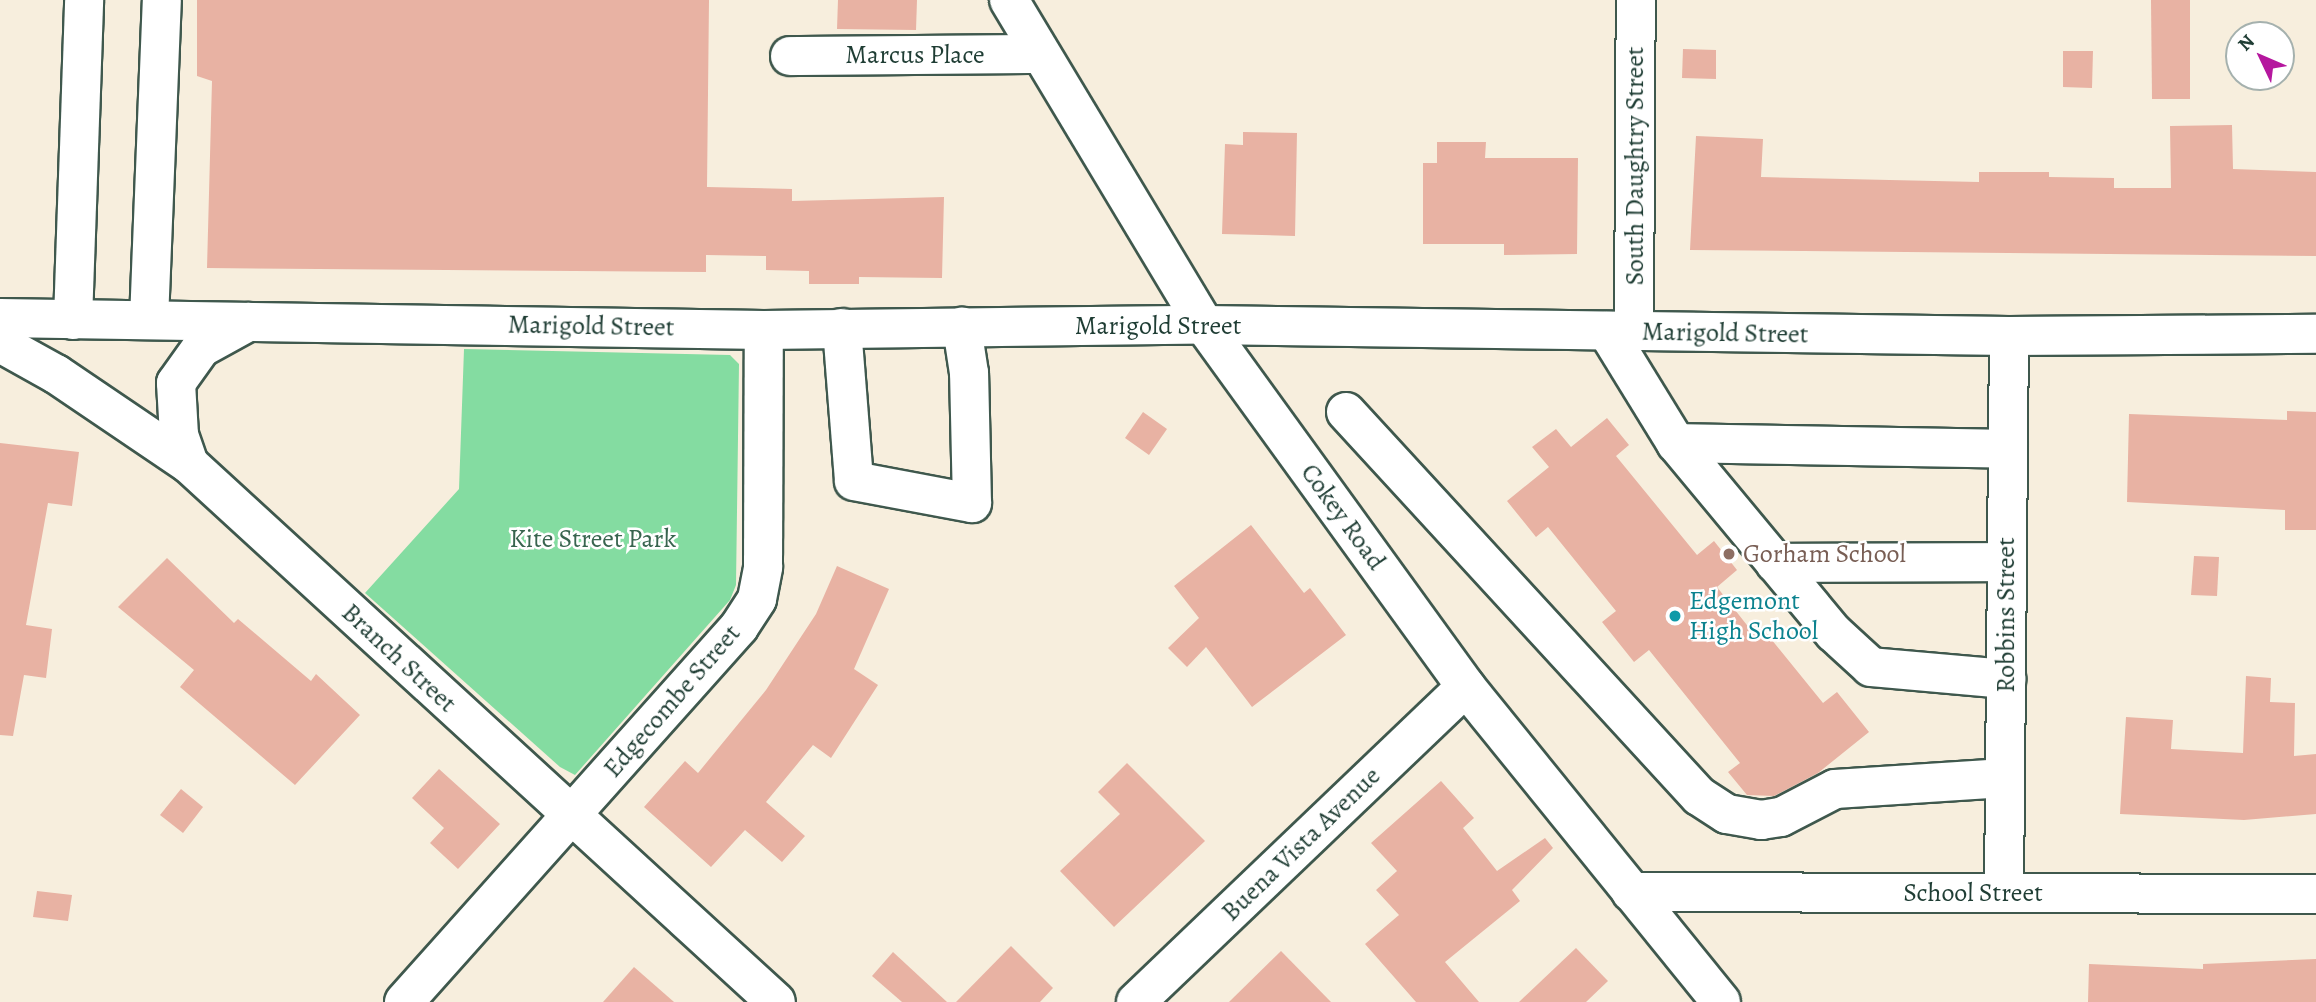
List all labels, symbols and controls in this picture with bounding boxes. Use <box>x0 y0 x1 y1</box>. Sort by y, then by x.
north arrow <box>2225 21 2295 91</box>
text: N <box>2232 29 2260 57</box>
street label: Marcus Place <box>845 39 985 71</box>
street label: South Daughtry Street <box>1619 47 1651 285</box>
street label: Marigold Street <box>507 309 675 343</box>
street label: Marigold Street <box>1075 310 1241 342</box>
street label: Marigold Street <box>1641 316 1809 350</box>
street label: Cokey Road <box>1294 458 1392 576</box>
park label: Kite Street Park <box>510 523 676 555</box>
street label: Robbins Street <box>1990 537 2022 693</box>
place label: Gorham School <box>1743 538 1906 570</box>
marker: Gorham School <box>1721 546 1737 562</box>
place label: Edgemont High School <box>1689 585 1818 646</box>
street label: Branch Street <box>335 597 463 719</box>
marker: Edgemont High School <box>1667 608 1683 624</box>
street label: Edgecombe Street <box>597 618 747 784</box>
street label: Buena Vista Avenue <box>1215 760 1387 928</box>
street label: School Street <box>1903 877 2043 909</box>

